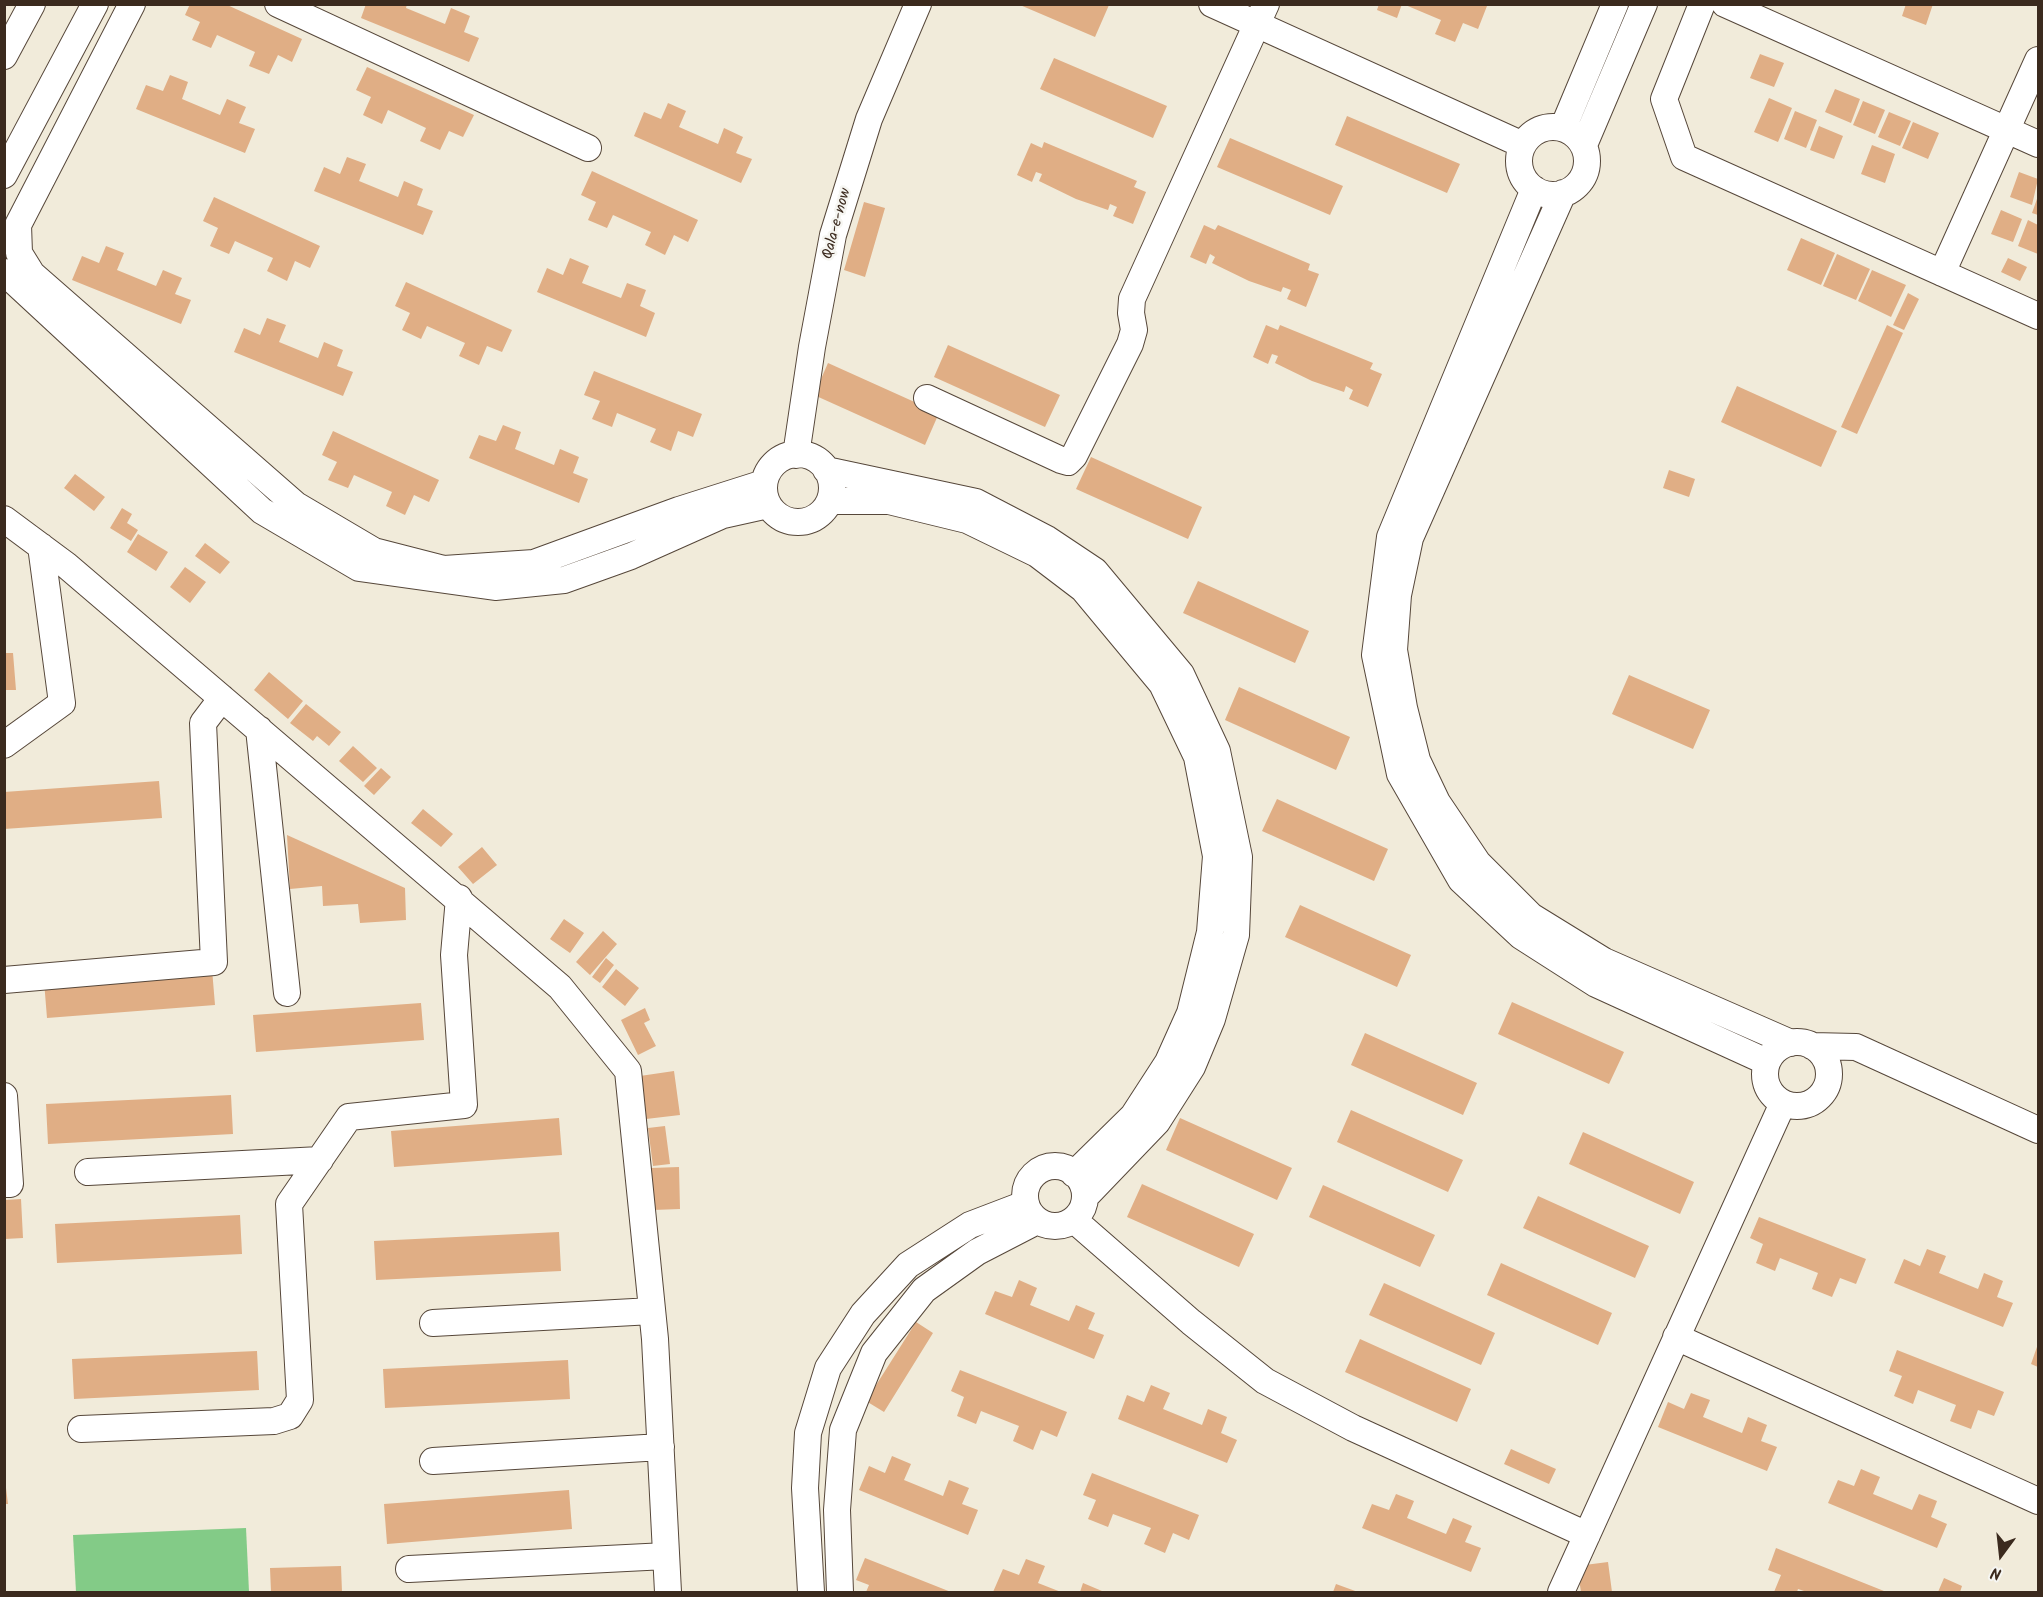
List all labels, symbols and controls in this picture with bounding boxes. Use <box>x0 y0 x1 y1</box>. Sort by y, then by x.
street label: Qala-e-now <box>820 187 856 261</box>
north arrow <box>1971 1525 2031 1585</box>
text: N <box>1988 1559 2004 1586</box>

